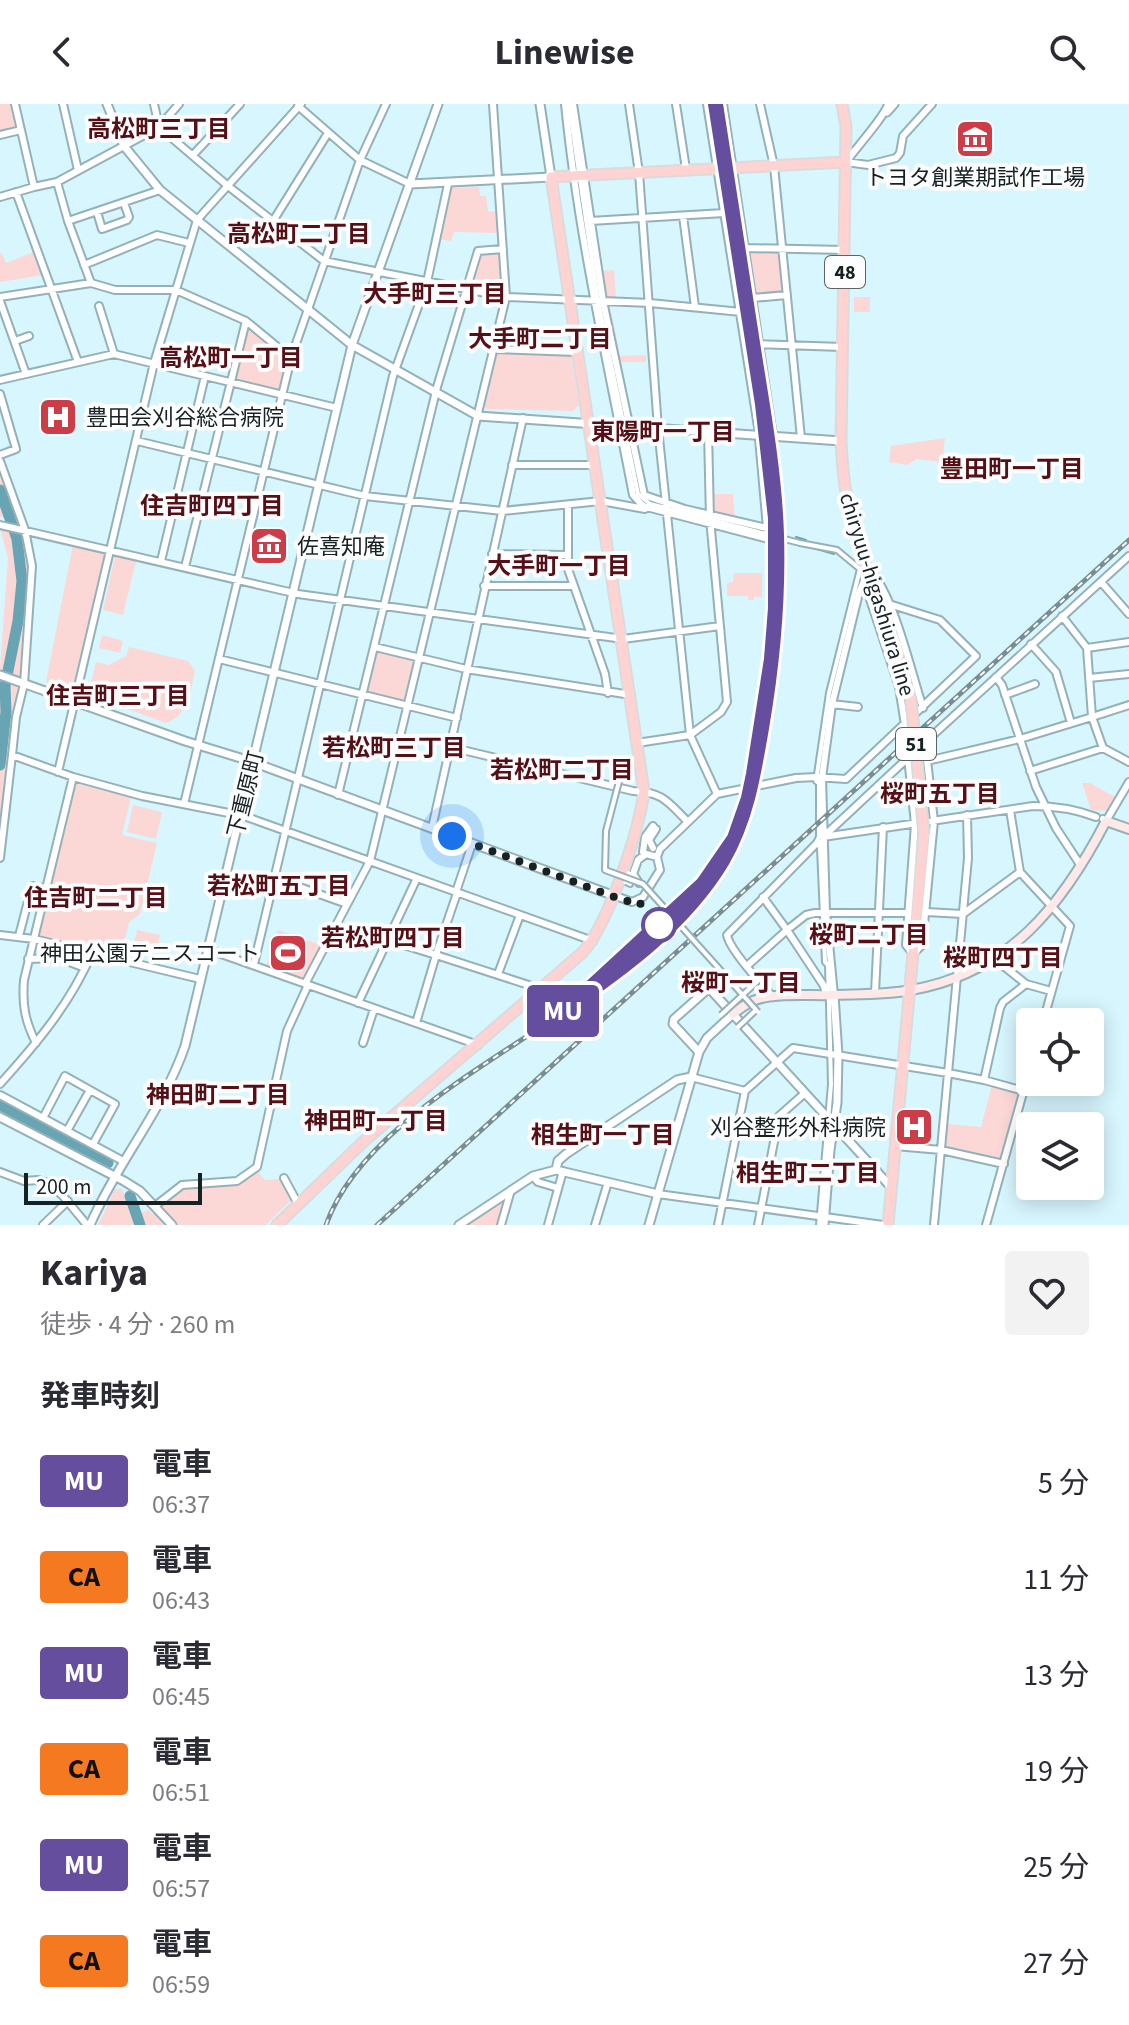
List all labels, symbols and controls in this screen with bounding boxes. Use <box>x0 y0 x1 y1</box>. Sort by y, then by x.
text: Linewise <box>494 27 635 78</box>
icon: back <box>40 30 84 74</box>
icon: search <box>1045 30 1089 74</box>
district label: 高松町三丁目 <box>87 112 231 147</box>
museum icon: トヨタ創業期試作工場 <box>954 118 996 160</box>
place label: トヨタ創業期試作工場 <box>865 162 1085 194</box>
district label: 高松町二丁目 <box>227 217 371 252</box>
road number: 48 <box>825 256 865 288</box>
district label: 大手町三丁目 <box>363 277 507 312</box>
district label: 大手町二丁目 <box>468 322 612 357</box>
district label: 高松町一丁目 <box>159 341 303 376</box>
hospital icon: 豊田会刈谷総合病院 <box>37 396 79 438</box>
place label: 豊田会刈谷総合病院 <box>86 402 284 434</box>
district label: 東陽町一丁目 <box>591 415 735 450</box>
district label: 豊田町一丁目 <box>940 452 1084 487</box>
district label: 住吉町四丁目 <box>140 489 284 524</box>
street label: chiryuu-higashiura line <box>831 489 923 700</box>
museum icon: 佐喜知庵 <box>248 525 290 567</box>
place label: 佐喜知庵 <box>297 531 385 563</box>
district label: 大手町一丁目 <box>487 549 631 584</box>
district label: 住吉町三丁目 <box>46 679 190 714</box>
road number: 51 <box>896 728 936 760</box>
district label: 若松町三丁目 <box>322 731 466 766</box>
street label: 下重原町 <box>220 748 272 841</box>
district label: 若松町二丁目 <box>490 753 634 788</box>
district label: 桜町五丁目 <box>880 777 1000 812</box>
your location <box>432 816 472 856</box>
district label: 若松町五丁目 <box>207 869 351 904</box>
district label: 住吉町二丁目 <box>24 881 168 916</box>
unlabelled marker <box>642 908 676 942</box>
district label: 桜町二丁目 <box>809 918 929 953</box>
district label: 若松町四丁目 <box>321 921 465 956</box>
sports icon: 神田公園テニスコート <box>267 932 309 974</box>
place label: 神田公園テニスコート <box>40 938 260 970</box>
district label: 桜町四丁目 <box>943 941 1063 976</box>
district label: 桜町一丁目 <box>681 966 801 1001</box>
line badge: MU <box>527 985 599 1037</box>
text: MU <box>543 991 583 1031</box>
map controls <box>1016 1008 1104 1200</box>
button: locate <box>1016 1008 1104 1096</box>
district label: 神田町二丁目 <box>146 1078 290 1113</box>
district label: 神田町一丁目 <box>304 1104 448 1139</box>
hospital icon: 刈谷整形外科病院 <box>893 1106 935 1148</box>
place label: 刈谷整形外科病院 <box>710 1112 886 1144</box>
button: layers <box>1016 1112 1104 1200</box>
district label: 相生町一丁目 <box>531 1118 675 1153</box>
district label: 相生町二丁目 <box>736 1156 880 1191</box>
scale bar <box>24 1169 202 1205</box>
text: 200 m <box>36 1171 91 1203</box>
text: Kariya <box>40 1246 148 1300</box>
button: heart <box>1005 1251 1089 1335</box>
text: 徒歩 · 4 分 · 260 m <box>40 1306 235 1343</box>
text: 発車時刻 <box>40 1375 160 1418</box>
text: 電車 <box>152 1443 212 1486</box>
text: MU <box>64 1461 104 1501</box>
text: 5 分 <box>1038 1462 1089 1505</box>
text: 06:37 <box>152 1486 210 1523</box>
text: 電車 <box>152 1539 212 1582</box>
text: CA <box>68 1557 100 1597</box>
text: 11 分 <box>1023 1558 1089 1601</box>
text: 06:43 <box>152 1582 210 1619</box>
text: 電車 <box>152 1635 212 1678</box>
text: MU <box>64 1653 104 1693</box>
text: 13 分 <box>1023 1654 1089 1697</box>
text: 06:45 <box>152 1678 210 1715</box>
text: 電車 <box>152 1731 212 1774</box>
text: CA <box>68 1749 100 1789</box>
text: 19 分 <box>1023 1750 1089 1793</box>
text: 06:51 <box>152 1774 210 1811</box>
text: 電車 <box>152 1827 212 1870</box>
text: MU <box>64 1845 104 1885</box>
text: 25 分 <box>1023 1846 1089 1889</box>
text: 06:57 <box>152 1870 210 1907</box>
text: 電車 <box>152 1923 212 1966</box>
text: CA <box>68 1941 100 1981</box>
text: 27 分 <box>1023 1942 1089 1985</box>
text: 06:59 <box>152 1966 210 2003</box>

